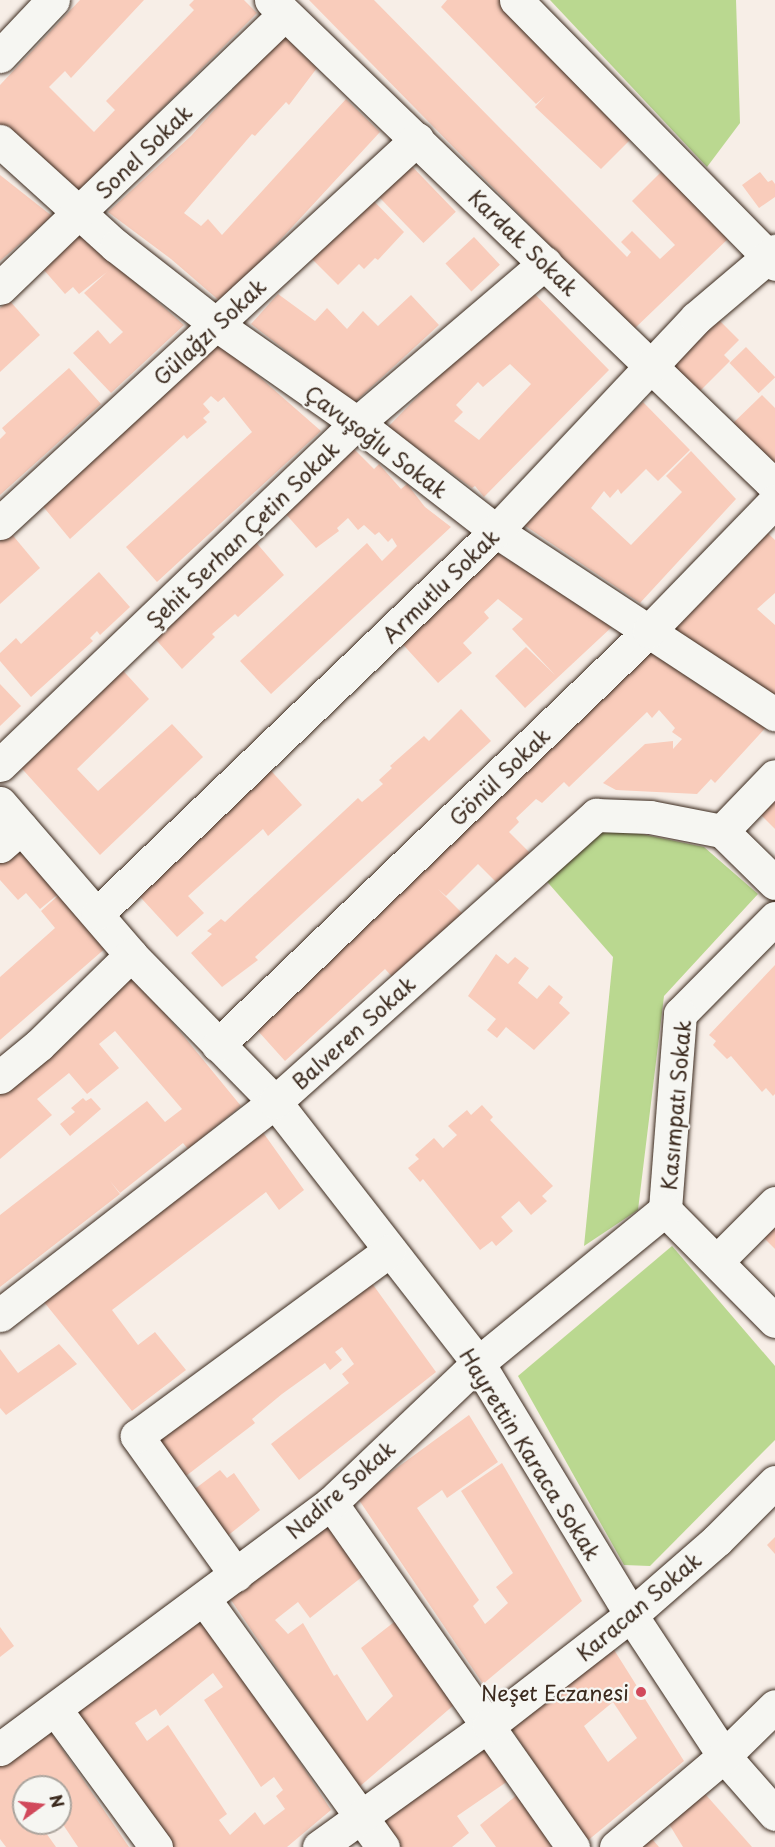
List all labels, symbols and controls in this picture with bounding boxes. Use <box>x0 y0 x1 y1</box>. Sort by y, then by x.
street label: Sonel Sokak <box>89 98 197 204</box>
street label: Kardak Sokak <box>464 183 584 301</box>
street label: Gülağzı Sokak <box>147 272 271 390</box>
street label: Çavuşoğlu Sokak <box>301 379 453 503</box>
street label: Şehit Serhan Çetin Sokak <box>140 435 344 633</box>
street label: Armutlu Sokak <box>376 523 504 647</box>
street label: Gönül Sokak <box>444 722 554 830</box>
street label: Balveren Sokak <box>286 970 420 1094</box>
street label: Kasımpatı Sokak <box>655 1018 695 1192</box>
street label: Hayrettin Karaca Sokak <box>455 1343 607 1565</box>
street label: Nadire Sokak <box>280 1435 400 1543</box>
street label: Karacan Sokak <box>571 1547 705 1665</box>
place label: Neşet Eczanesi <box>480 1679 629 1705</box>
marker: Neşet Eczanesi <box>634 1685 648 1699</box>
north arrow <box>12 1775 72 1835</box>
text: N <box>44 1792 71 1810</box>

